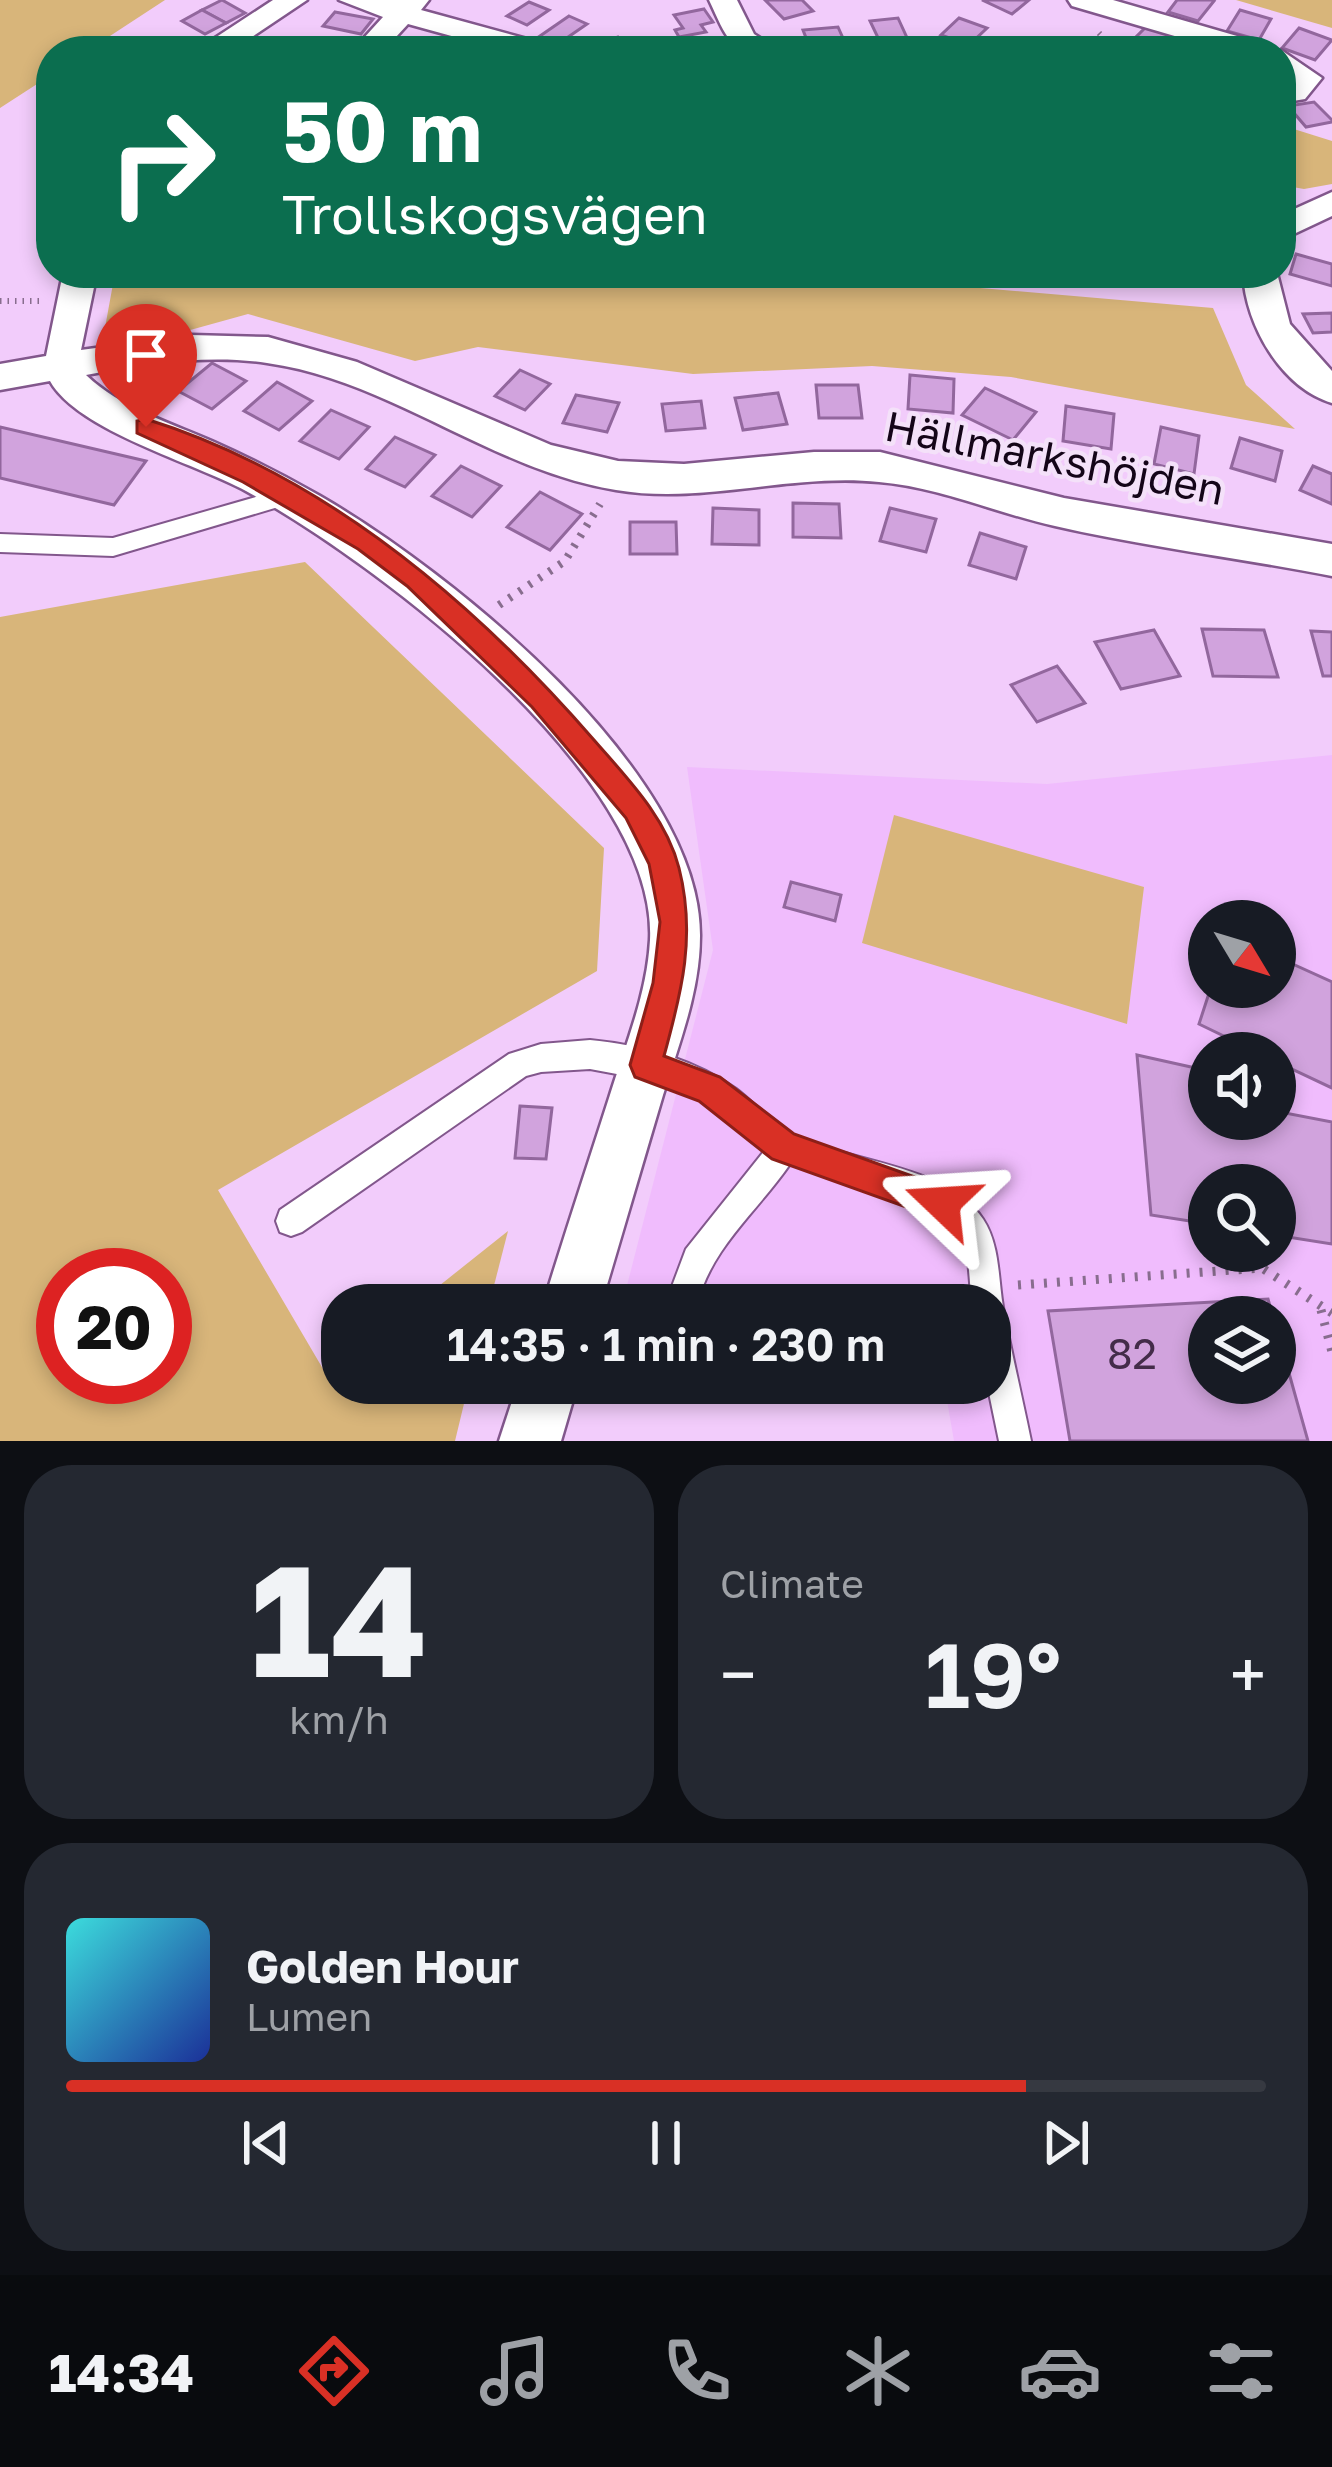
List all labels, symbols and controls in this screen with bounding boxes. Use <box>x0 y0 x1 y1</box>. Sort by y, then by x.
text: 50 m <box>282 80 482 180</box>
icon: right <box>84 84 240 240</box>
text: Trollskogsvägen <box>282 181 708 246</box>
pin <box>95 304 197 427</box>
icon: arrive <box>113 322 179 388</box>
street label: Hällmarkshöjden <box>881 400 1229 514</box>
north arrow <box>1188 900 1296 1008</box>
map controls <box>1188 900 1296 1404</box>
button: sound <box>1188 1032 1296 1140</box>
position arrow <box>879 1140 1005 1266</box>
button: search <box>1188 1164 1296 1272</box>
speed limit sign: 20 <box>36 1248 192 1404</box>
button: layers <box>1188 1296 1296 1404</box>
text: 14:35 · 1 min · 230 m <box>447 1317 885 1371</box>
house number: 82 <box>1107 1328 1157 1378</box>
text: 14 <box>250 1524 428 1711</box>
text: Climate <box>720 1560 864 1607</box>
text: 19° <box>925 1620 1061 1728</box>
text: − <box>720 1634 756 1714</box>
text: + <box>1230 1634 1266 1714</box>
text: km/h <box>289 1696 389 1743</box>
text: Golden Hour <box>246 1939 519 1993</box>
text: Lumen <box>246 1993 372 2040</box>
icon: previous <box>233 2110 299 2176</box>
icon: pause <box>633 2110 699 2176</box>
icon: next <box>1033 2110 1099 2176</box>
icon: directions <box>292 2329 376 2413</box>
icon: music <box>473 2329 557 2413</box>
icon: phone <box>655 2329 739 2413</box>
icon: climate <box>836 2329 920 2413</box>
icon: car <box>1018 2329 1102 2413</box>
icon: filters <box>1199 2329 1283 2413</box>
text: 14:34 <box>49 2339 194 2404</box>

